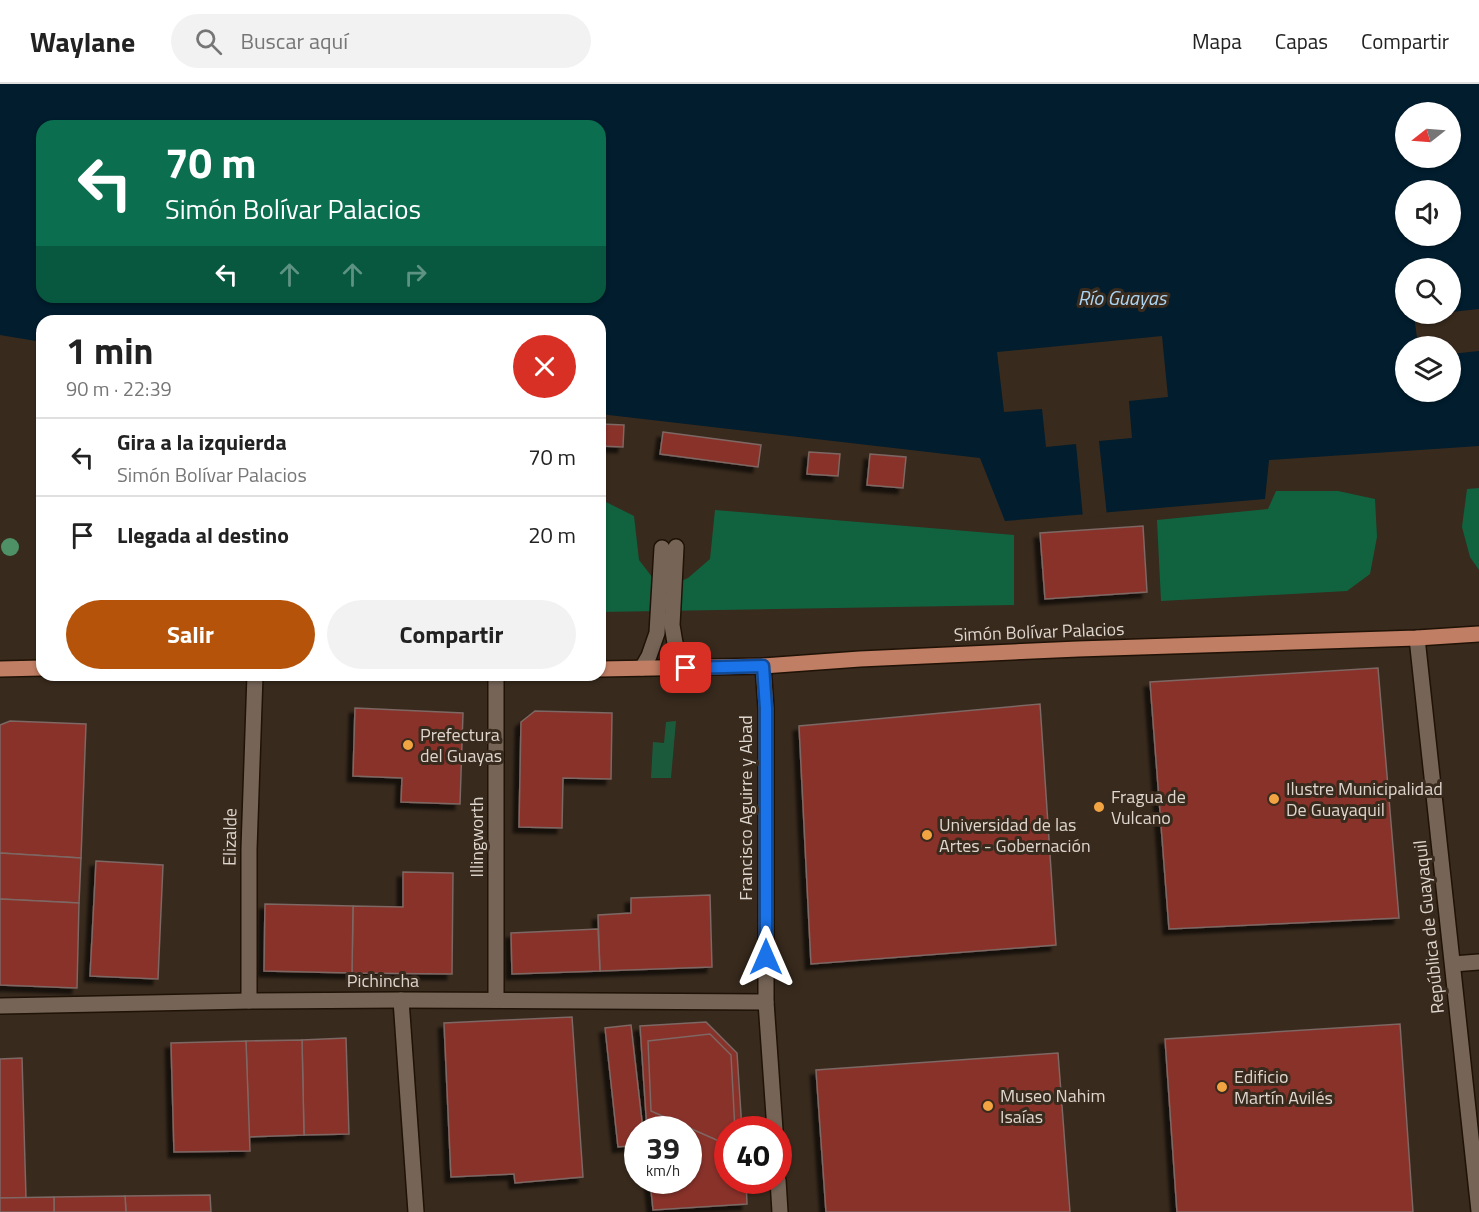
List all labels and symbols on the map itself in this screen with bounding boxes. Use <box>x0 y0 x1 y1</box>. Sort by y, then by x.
north arrow <box>1395 102 1461 168</box>
water label: Río Guayas <box>1078 282 1168 313</box>
street label: Simón Bolívar Palacios <box>953 615 1125 648</box>
pin <box>660 642 711 693</box>
street label: Francisco Aguirre y Abad <box>732 715 759 901</box>
place label: Prefectura del Guayas <box>420 721 502 769</box>
marker: Prefectura del Guayas <box>401 738 415 752</box>
place label: Ilustre Municipalidad De Guayaquil <box>1286 775 1443 823</box>
place label: Fragua de Vulcano <box>1111 783 1186 831</box>
marker: Ilustre Municipalidad De Guayaquil <box>1267 792 1281 806</box>
street label: Illingworth <box>463 797 490 877</box>
marker: Fragua de Vulcano <box>1092 800 1106 814</box>
street label: Elizalde <box>215 808 244 866</box>
place label: Universidad de las Artes - Gobernación <box>939 811 1091 859</box>
marker: Universidad de las Artes - Gobernación <box>920 828 934 842</box>
street label: República de Guayaquil <box>1406 839 1451 1015</box>
position arrow <box>734 925 798 989</box>
street label: Pichincha <box>347 967 419 994</box>
place label: Edificio Martín Avilés <box>1234 1063 1333 1111</box>
marker: Edificio Martín Avilés <box>1215 1080 1229 1094</box>
place label: Museo Nahim Isaías <box>1000 1082 1105 1130</box>
marker: Museo Nahim Isaías <box>981 1099 995 1113</box>
speed limit sign: 40 <box>714 1116 792 1194</box>

